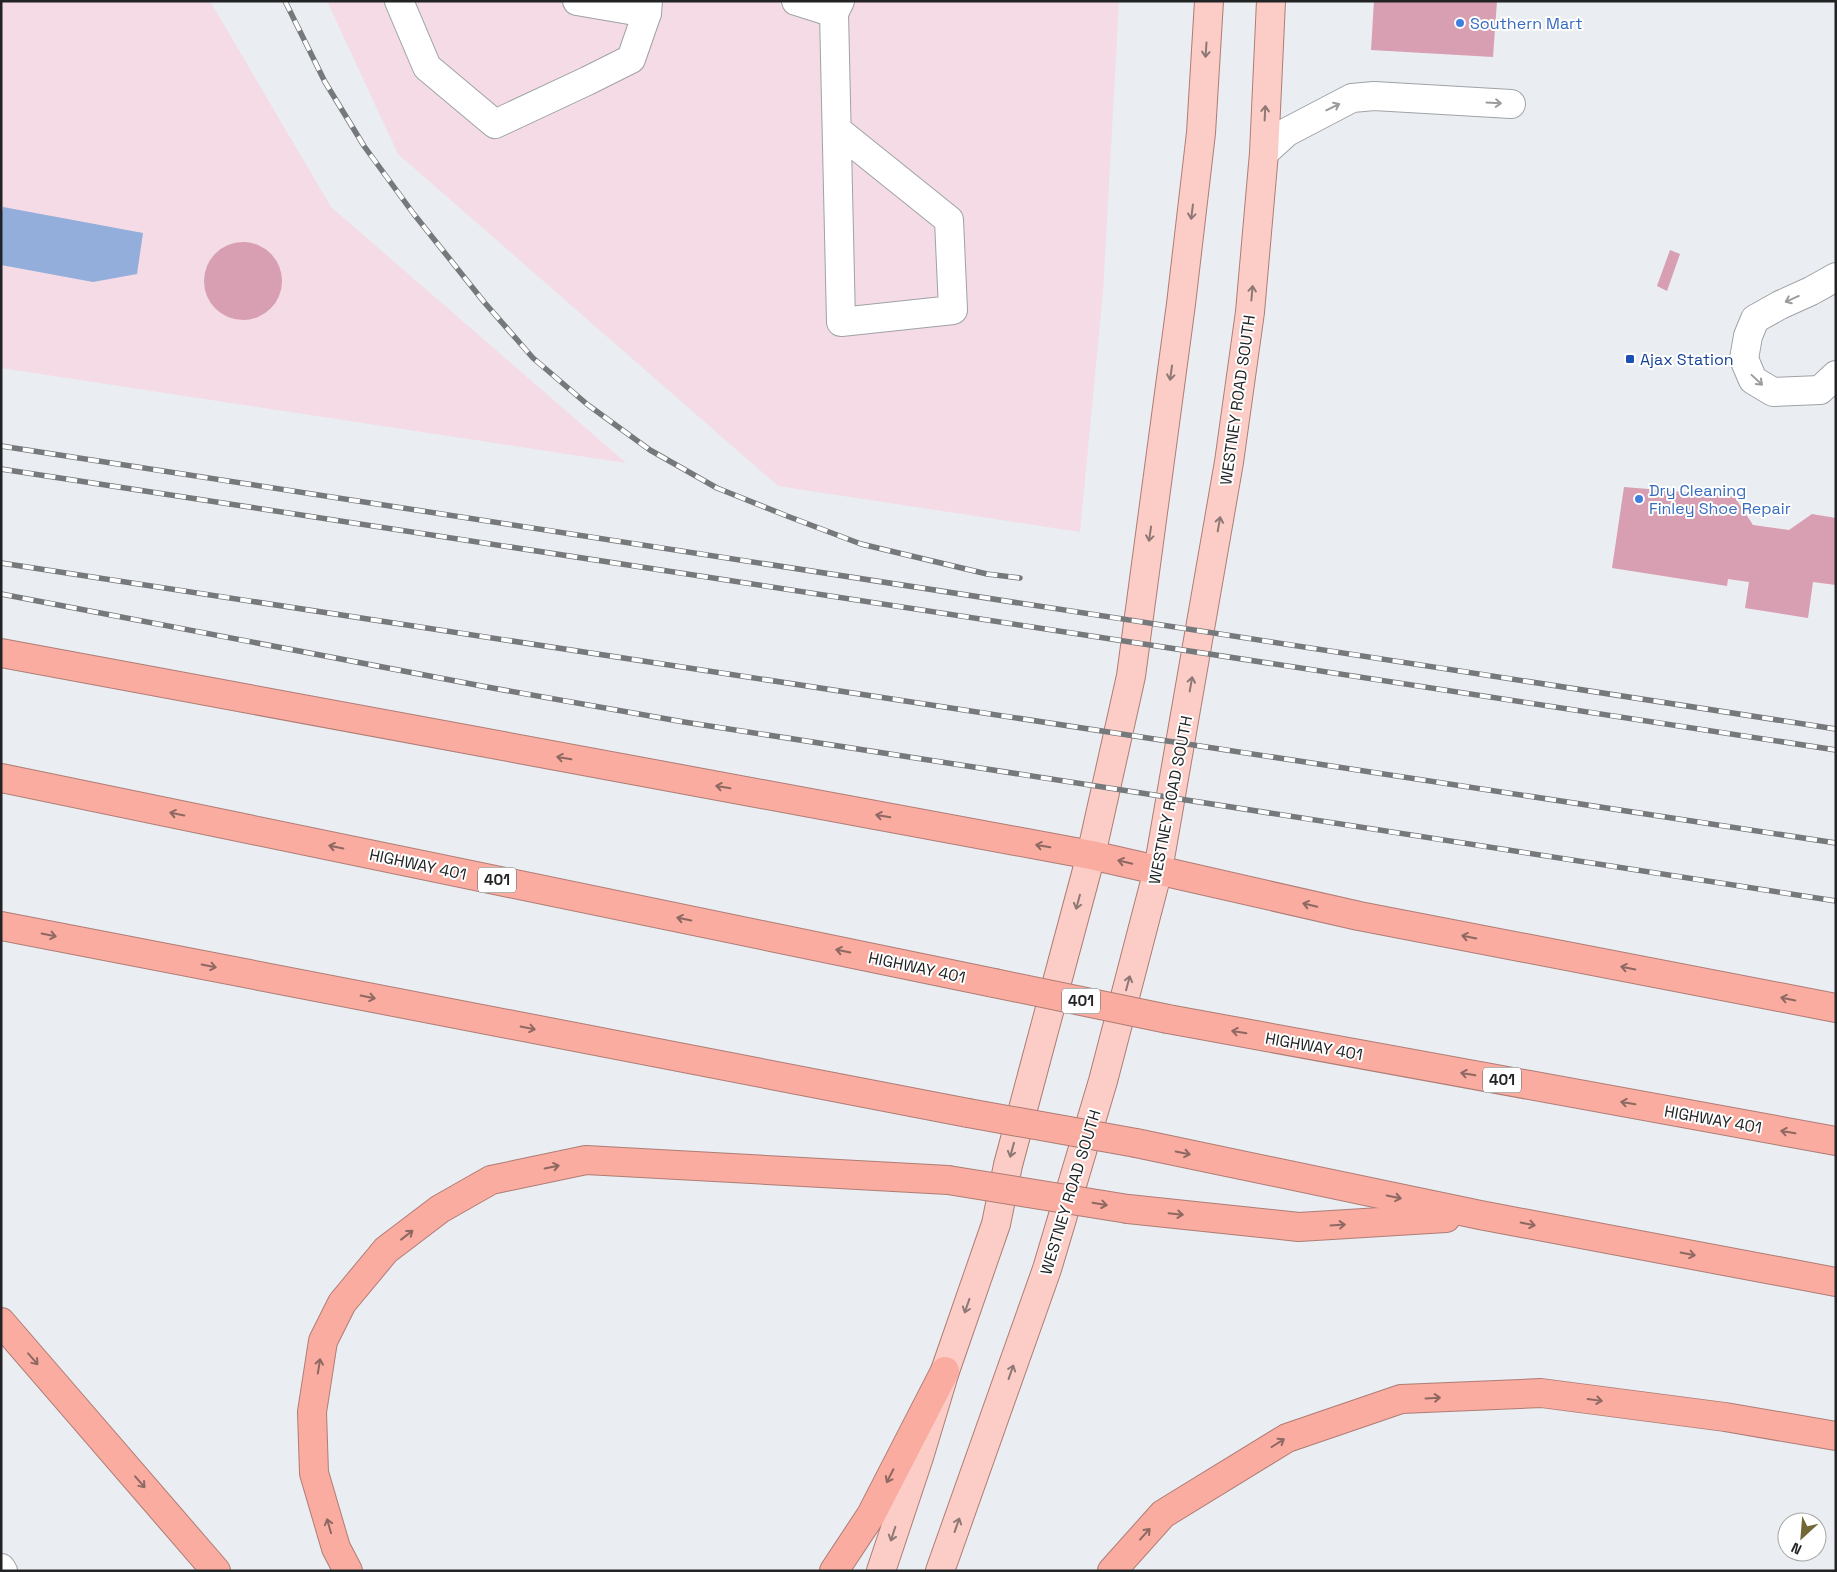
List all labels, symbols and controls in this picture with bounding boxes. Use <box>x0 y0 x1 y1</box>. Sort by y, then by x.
place label: Southern Mart <box>1470 13 1583 34</box>
marker: Southern Mart <box>1454 17 1466 29</box>
one-way arrow <box>1202 42 1211 58</box>
one-way arrow <box>1485 98 1501 107</box>
one-way arrow <box>1326 102 1341 112</box>
one-way arrow <box>1261 105 1270 121</box>
one-way arrow <box>1187 203 1197 219</box>
one-way arrow <box>1247 285 1256 301</box>
one-way arrow <box>1785 294 1800 304</box>
street label: WESTNEY ROAD SOUTH <box>1215 314 1260 486</box>
place label: Ajax Station <box>1640 349 1734 370</box>
marker: Ajax Station <box>1624 353 1636 365</box>
one-way arrow <box>1166 365 1176 381</box>
one-way arrow <box>1751 374 1763 386</box>
place label: Dry Cleaning Finley Shoe Repair <box>1649 480 1791 519</box>
marker: Dry Cleaning Finley Shoe Repair <box>1633 493 1645 505</box>
one-way arrow <box>1214 516 1224 532</box>
one-way arrow <box>1145 526 1155 542</box>
one-way arrow <box>1187 676 1197 692</box>
street label: WESTNEY ROAD SOUTH <box>1144 714 1197 886</box>
one-way arrow <box>556 752 572 762</box>
one-way arrow <box>716 782 732 792</box>
one-way arrow <box>170 809 186 818</box>
one-way arrow <box>876 811 892 821</box>
one-way arrow <box>1035 840 1051 850</box>
one-way arrow <box>329 842 345 851</box>
street label: HIGHWAY 401 <box>368 844 468 885</box>
one-way arrow <box>1117 857 1133 866</box>
road number: 401 <box>478 868 516 892</box>
one-way arrow <box>1073 893 1083 909</box>
one-way arrow <box>1302 900 1318 909</box>
one-way arrow <box>676 913 692 923</box>
one-way arrow <box>41 931 57 940</box>
one-way arrow <box>1461 932 1477 942</box>
one-way arrow <box>836 946 852 956</box>
street label: HIGHWAY 401 <box>867 947 967 988</box>
one-way arrow <box>200 962 216 971</box>
one-way arrow <box>1621 963 1637 973</box>
one-way arrow <box>1124 976 1134 992</box>
road number: 401 <box>1062 988 1100 1014</box>
one-way arrow <box>360 993 376 1002</box>
one-way arrow <box>1780 994 1796 1003</box>
one-way arrow <box>519 1023 535 1033</box>
one-way arrow <box>1232 1027 1248 1037</box>
street label: HIGHWAY 401 <box>1264 1028 1364 1065</box>
road number: 401 <box>1483 1068 1521 1092</box>
one-way arrow <box>1460 1069 1476 1079</box>
one-way arrow <box>1620 1098 1636 1108</box>
street label: HIGHWAY 401 <box>1663 1101 1763 1138</box>
street label: WESTNEY ROAD SOUTH <box>1035 1107 1106 1277</box>
one-way arrow <box>1780 1127 1796 1137</box>
one-way arrow <box>1007 1142 1017 1158</box>
one-way arrow <box>1175 1149 1191 1158</box>
one-way arrow <box>543 1162 559 1172</box>
one-way arrow <box>1385 1193 1401 1202</box>
one-way arrow <box>1091 1200 1107 1210</box>
one-way arrow <box>1168 1209 1184 1219</box>
one-way arrow <box>1330 1220 1346 1229</box>
one-way arrow <box>1520 1220 1536 1230</box>
one-way arrow <box>400 1229 413 1240</box>
one-way arrow <box>1679 1250 1695 1260</box>
one-way arrow <box>962 1298 971 1313</box>
one-way arrow <box>27 1353 39 1366</box>
one-way arrow <box>315 1358 325 1374</box>
one-way arrow <box>1007 1364 1016 1380</box>
one-way arrow <box>1425 1393 1441 1402</box>
one-way arrow <box>1586 1395 1602 1405</box>
one-way arrow <box>1271 1438 1285 1448</box>
one-way arrow <box>885 1469 895 1484</box>
one-way arrow <box>134 1475 145 1488</box>
north arrow <box>1777 1512 1827 1562</box>
one-way arrow <box>324 1518 334 1534</box>
one-way arrow <box>953 1518 962 1533</box>
one-way arrow <box>888 1526 898 1542</box>
one-way arrow <box>1139 1528 1151 1541</box>
text: N <box>1788 1539 1804 1559</box>

